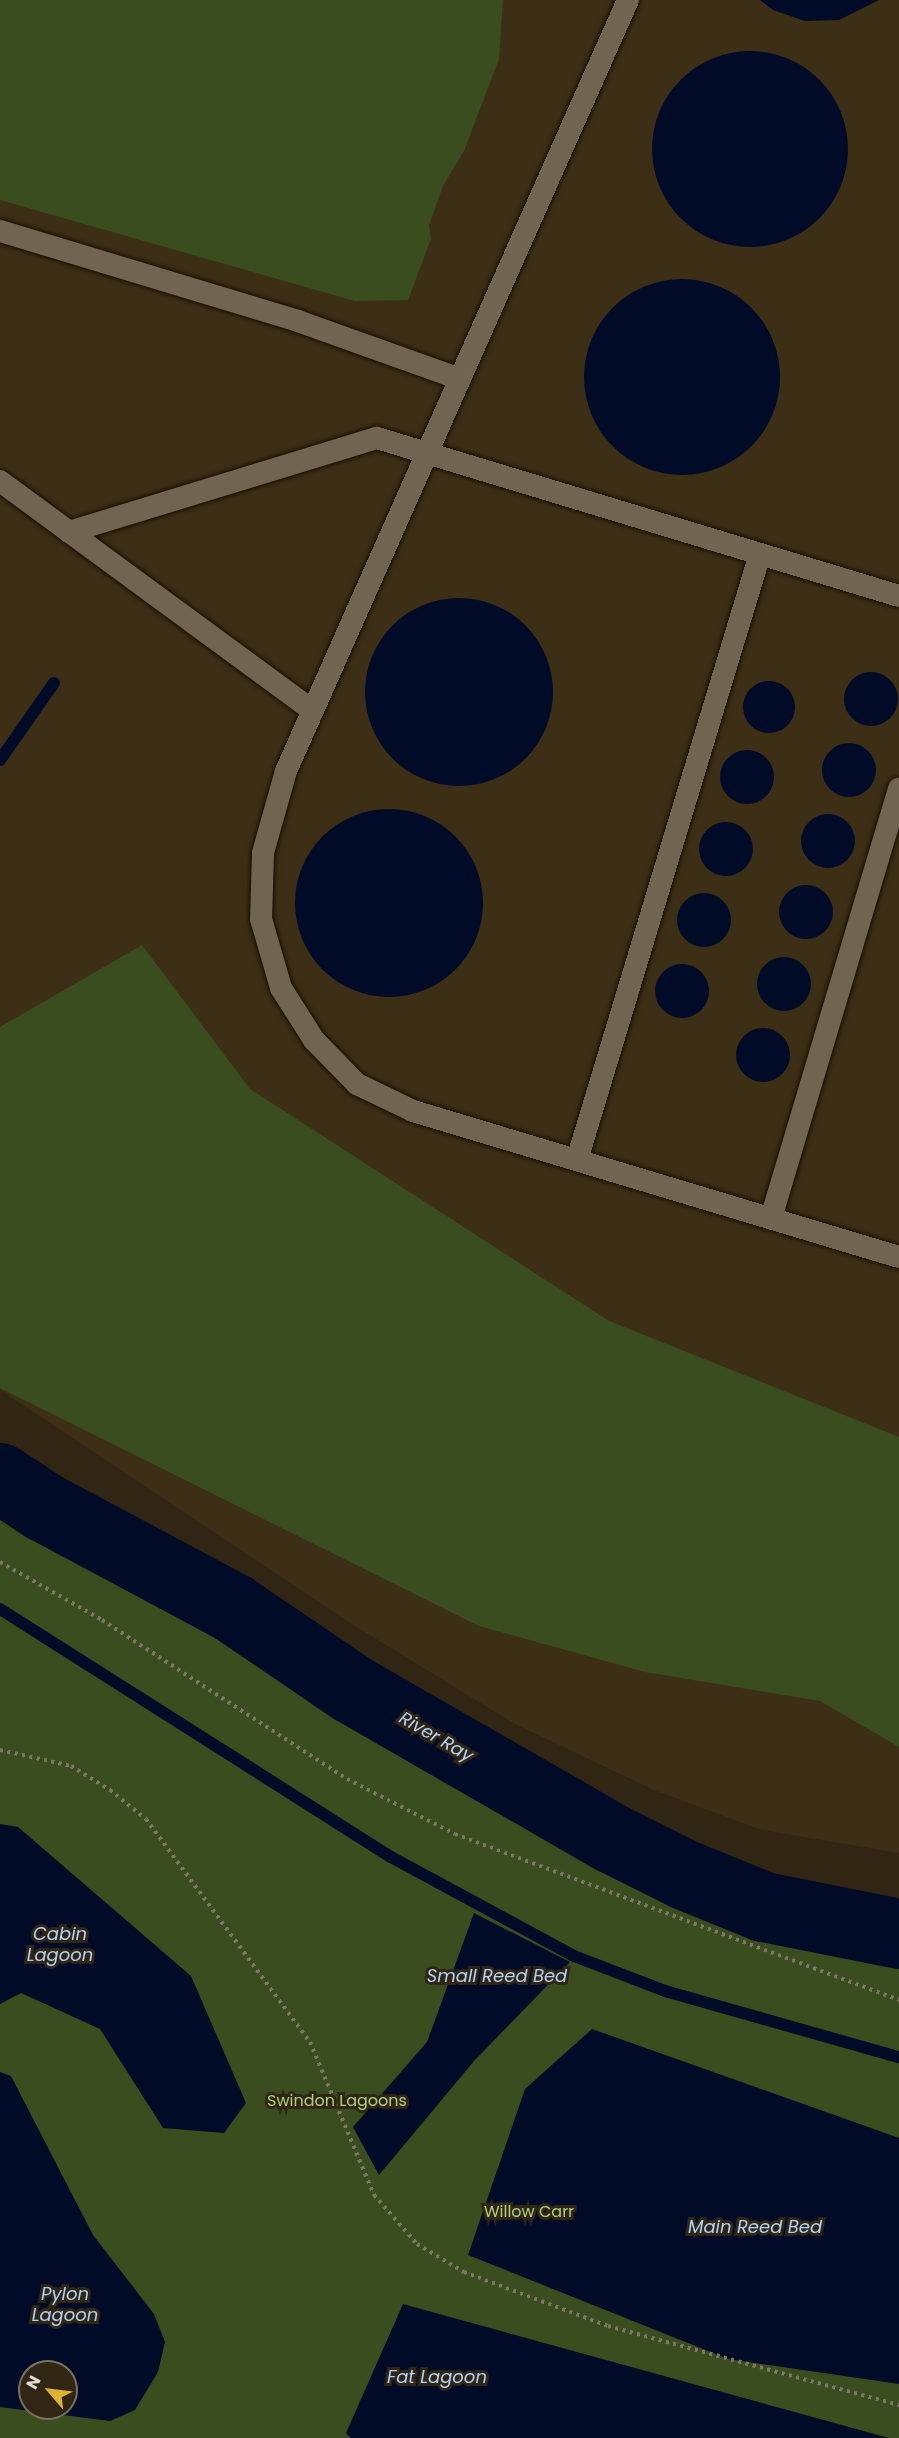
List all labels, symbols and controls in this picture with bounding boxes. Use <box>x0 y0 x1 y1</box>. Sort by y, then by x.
water label: River Ray <box>395 1707 477 1767</box>
water label: Cabin Lagoon <box>27 1924 93 1966</box>
water label: Small Reed Bed <box>427 1965 567 1987</box>
park label: Swindon Lagoons <box>267 2091 407 2111</box>
park label: Willow Carr <box>484 2202 574 2222</box>
water label: Main Reed Bed <box>688 2216 822 2238</box>
water label: Pylon Lagoon <box>32 2284 98 2326</box>
north arrow <box>18 2360 78 2420</box>
water label: Fat Lagoon <box>387 2366 487 2388</box>
text: N <box>20 2372 46 2393</box>

